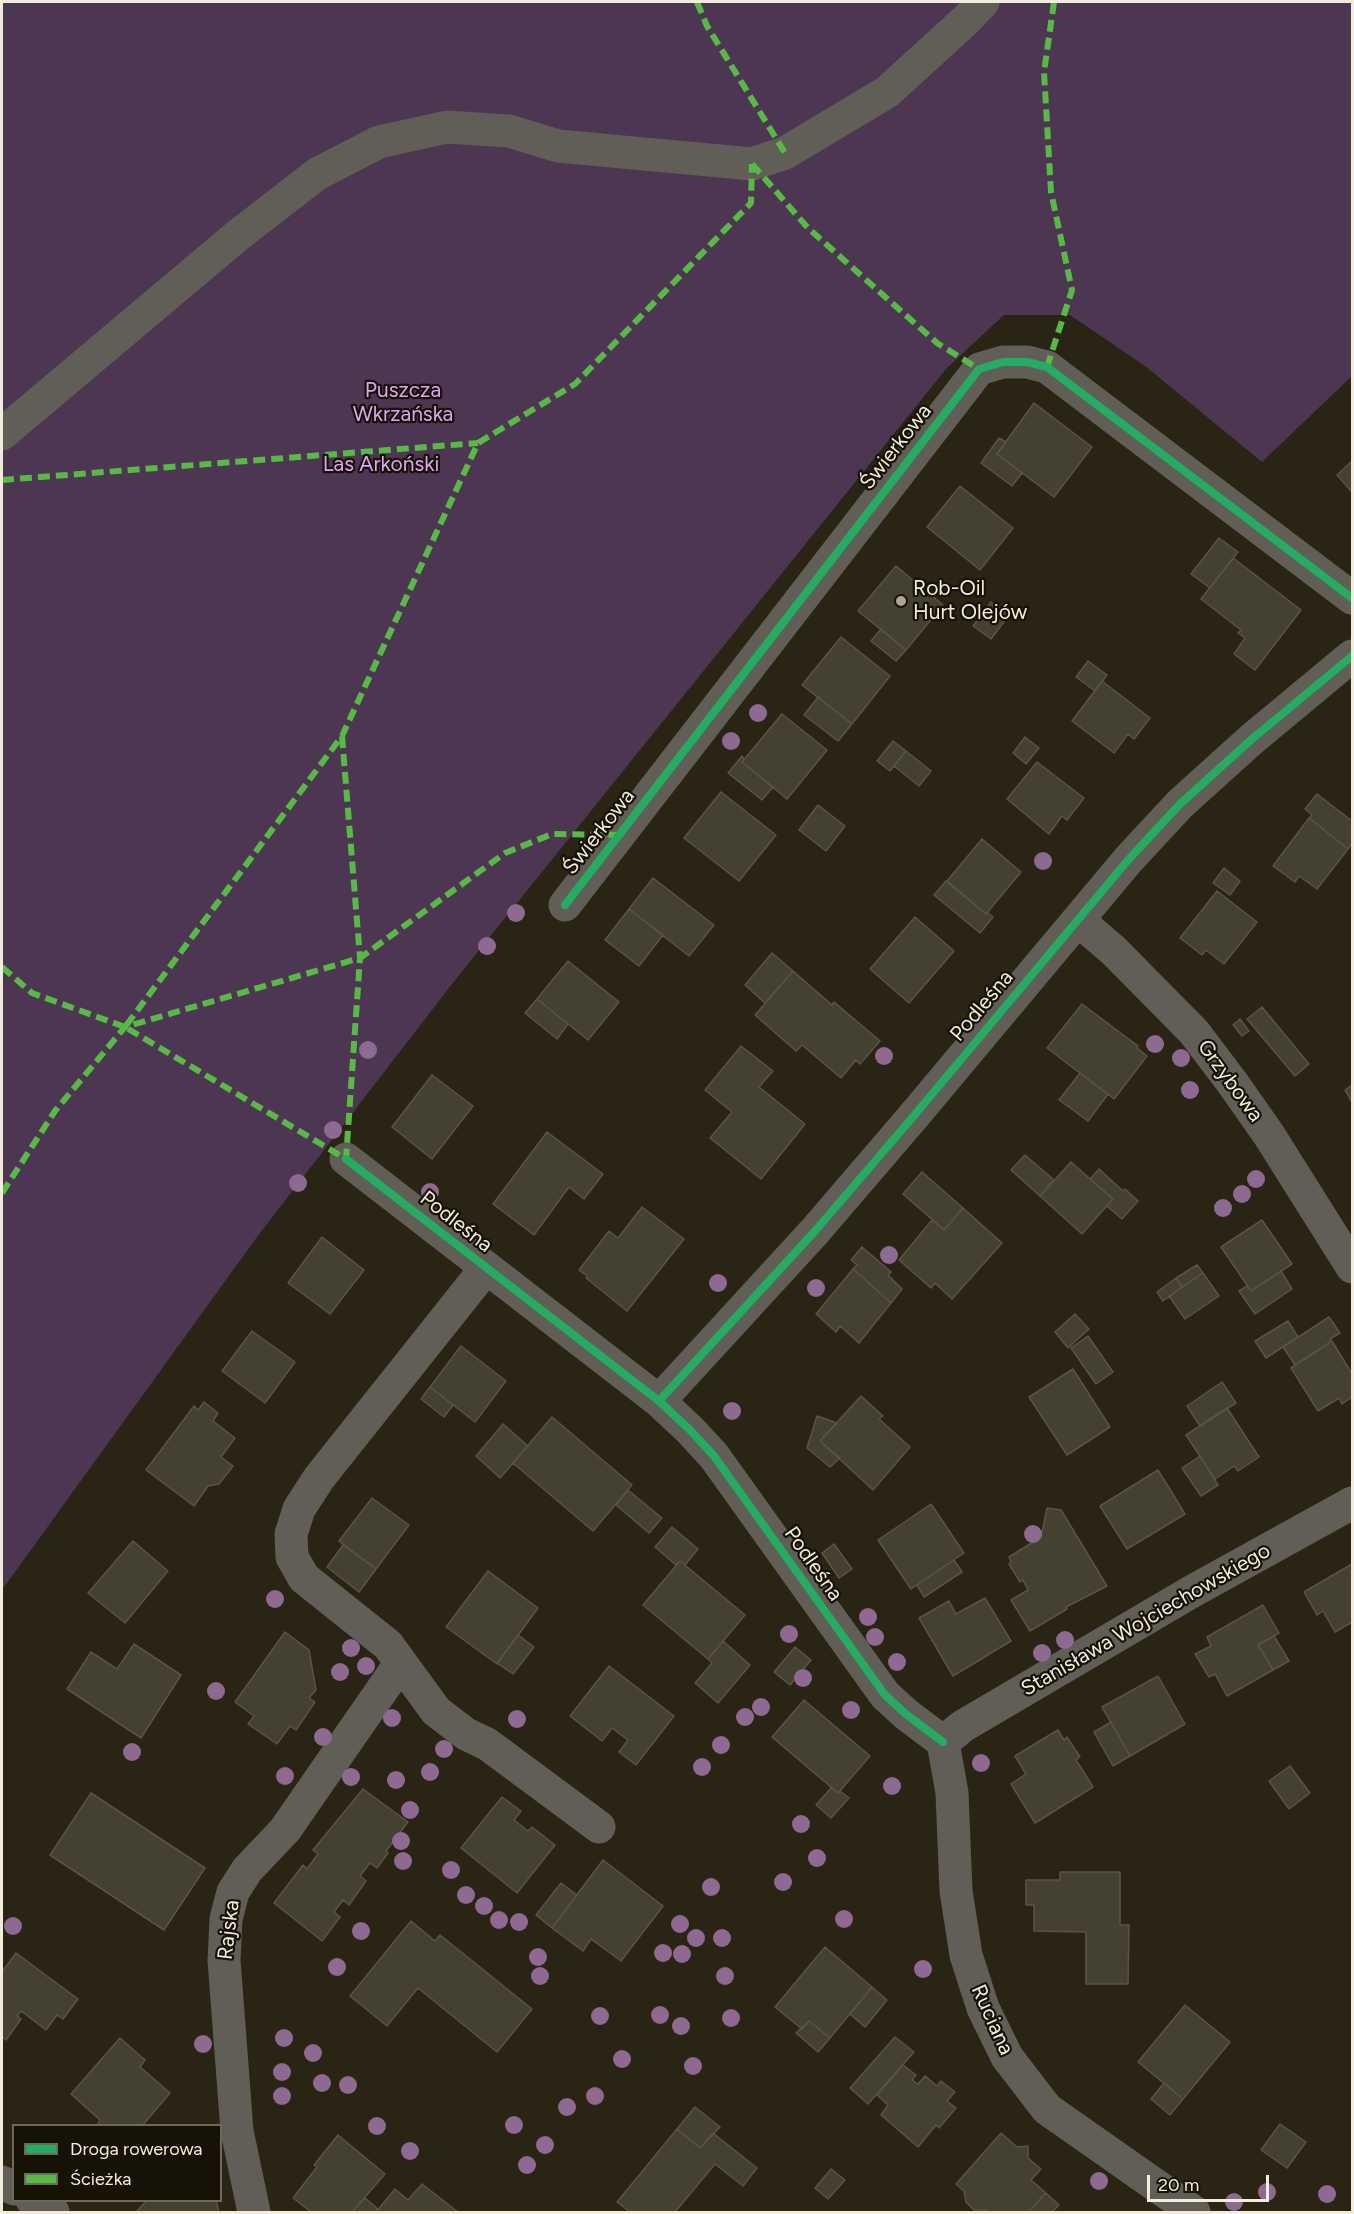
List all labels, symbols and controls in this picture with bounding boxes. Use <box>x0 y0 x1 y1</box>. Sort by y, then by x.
park label: Puszcza Wkrzańska <box>353 378 453 428</box>
street label: Świerkowa <box>855 399 937 495</box>
park label: Las Arkoński <box>323 452 439 478</box>
place label: Rob-Oil Hurt Olejów <box>913 576 1027 626</box>
marker: Rob-Oil Hurt Olejów <box>894 594 908 608</box>
street label: Świerkowa <box>558 784 640 880</box>
street label: Podleśna <box>945 965 1019 1047</box>
street label: Grzybowa <box>1192 1035 1268 1127</box>
street label: Podleśna <box>415 1186 497 1258</box>
street label: Podleśna <box>778 1522 848 1606</box>
street label: Stanisława Wojciechowskiego <box>1017 1538 1275 1702</box>
street label: Rajska <box>213 1899 245 1961</box>
street label: Ruciana <box>965 1981 1019 2059</box>
legend <box>12 2124 222 2202</box>
text: Droga rowerowa <box>70 2138 202 2160</box>
scale bar <box>1150 2163 1272 2201</box>
text: Ścieżka <box>70 2168 131 2190</box>
text: 20 m <box>1158 2174 1199 2196</box>

